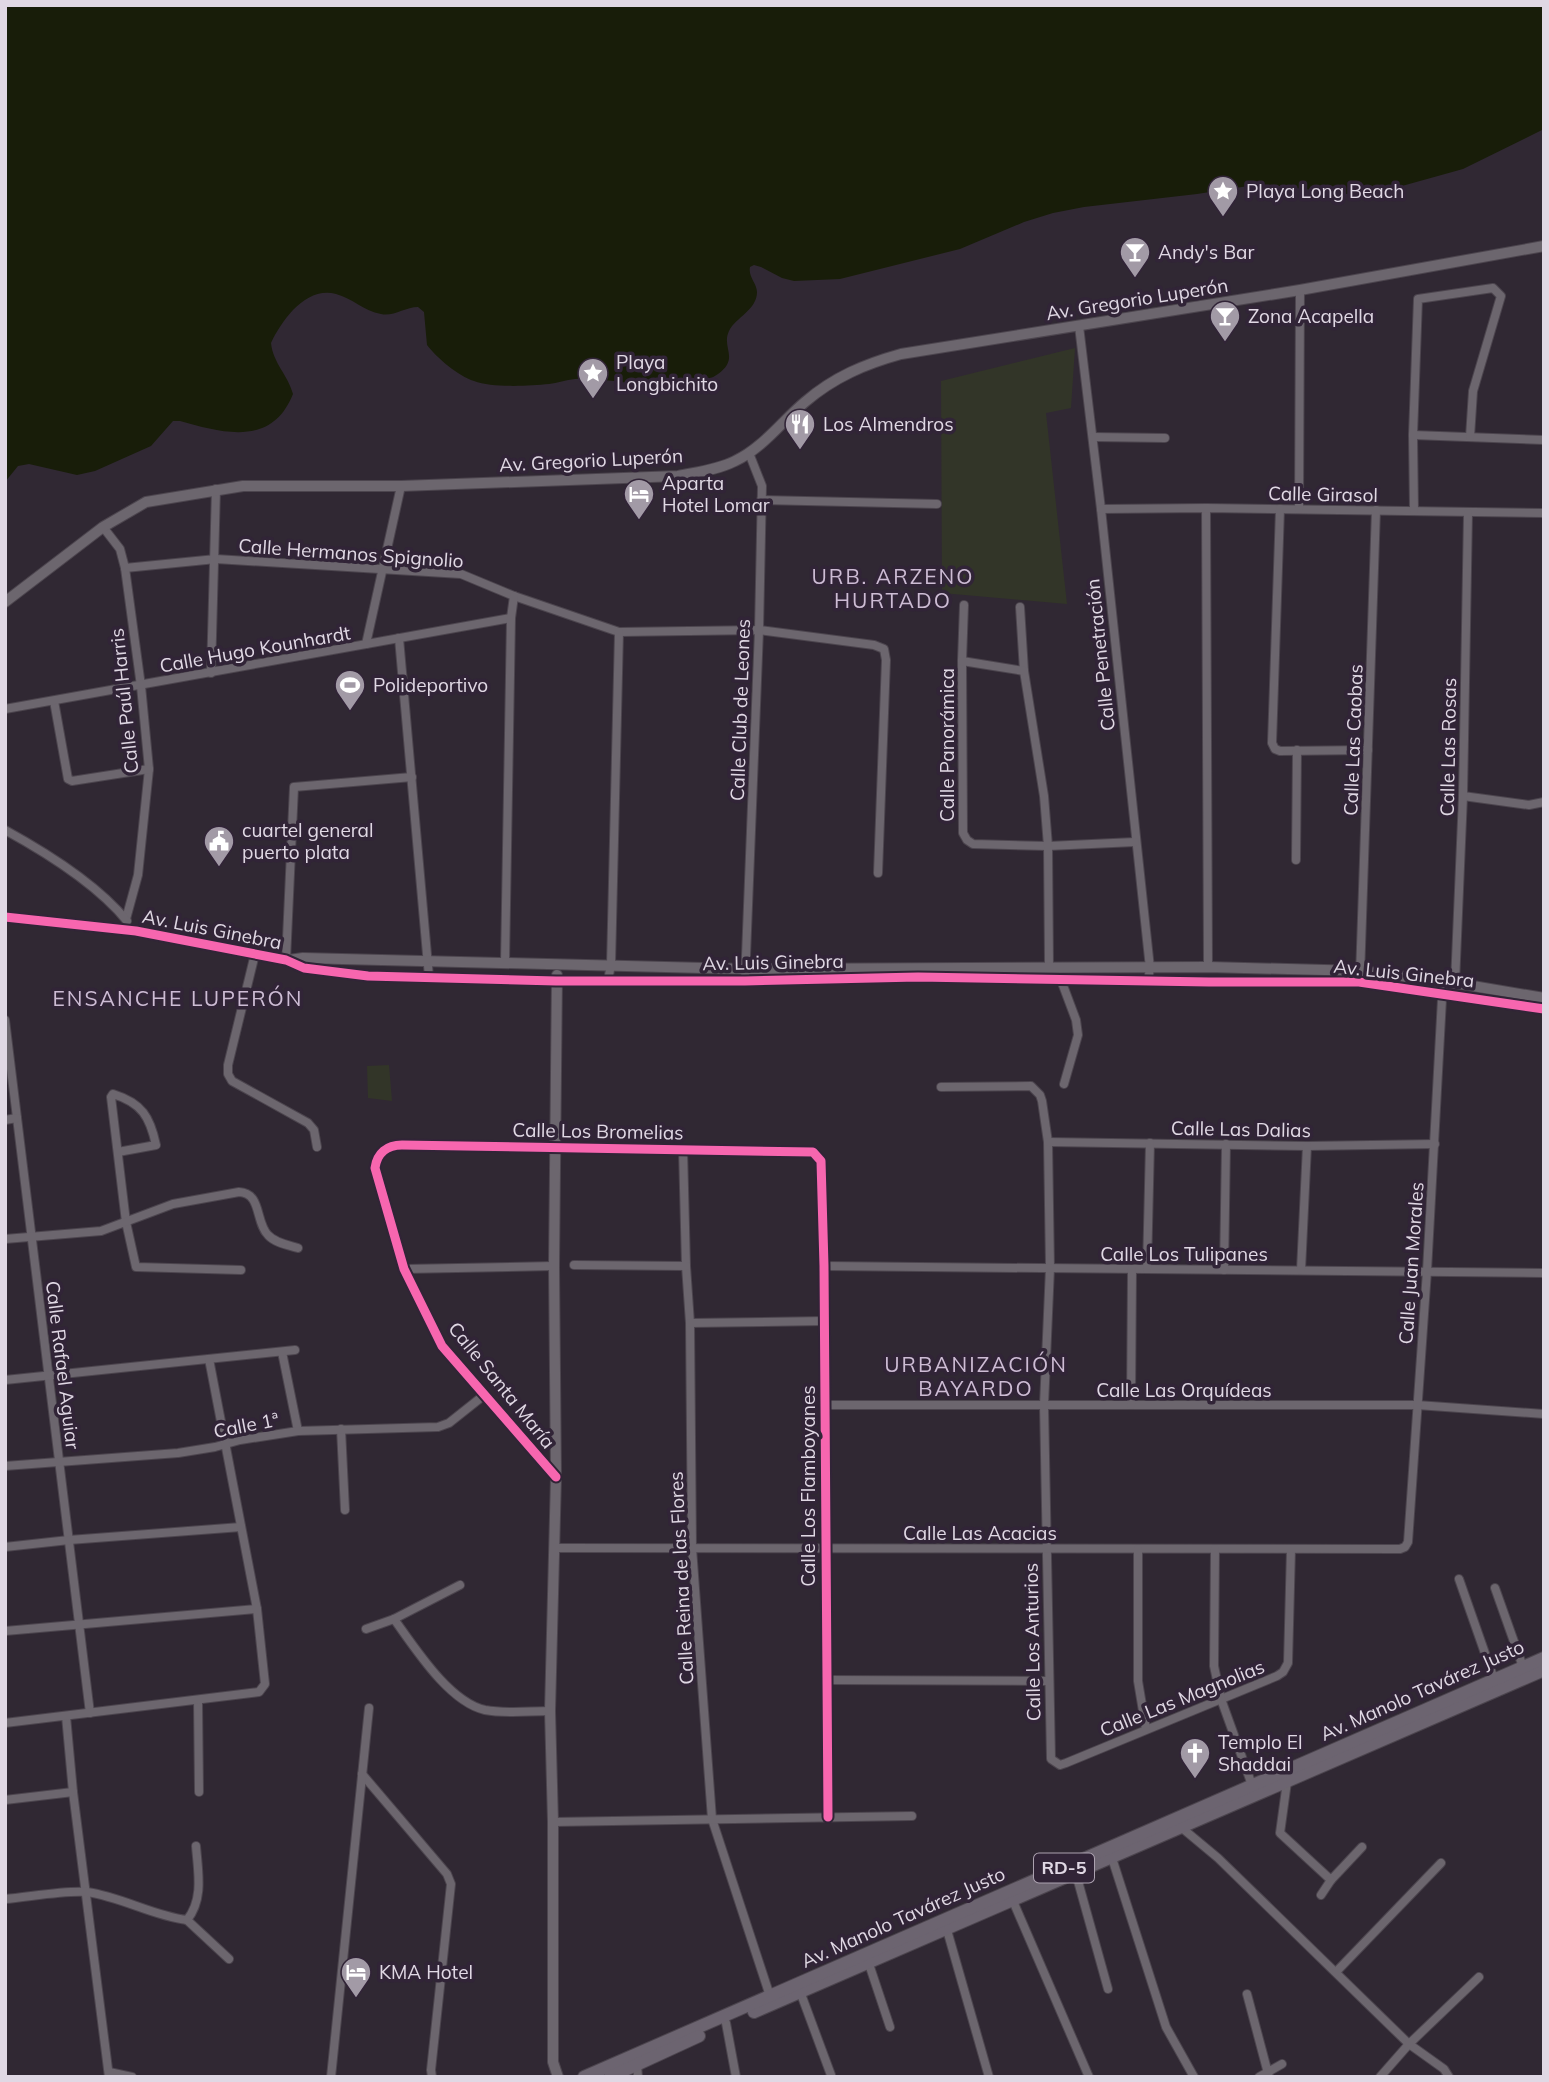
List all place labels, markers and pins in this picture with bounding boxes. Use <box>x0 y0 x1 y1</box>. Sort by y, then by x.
place icon: Playa Long Beach <box>1206 174 1240 218</box>
place label: Playa Long Beach <box>1246 179 1404 203</box>
bar icon: Andy's Bar <box>1118 235 1152 279</box>
place label: Andy's Bar <box>1158 240 1254 264</box>
bar icon: Zona Acapella <box>1208 299 1242 343</box>
place label: Zona Acapella <box>1248 304 1374 328</box>
place label: Playa Longbichito <box>616 350 718 396</box>
place icon: Playa Longbichito <box>576 356 610 400</box>
restaurant icon: Los Almendros <box>783 407 817 451</box>
place label: Los Almendros <box>823 412 954 436</box>
place label: Aparta Hotel Lomar <box>662 471 770 517</box>
hotel icon: Aparta Hotel Lomar <box>622 477 656 521</box>
sports icon: Polideportivo <box>333 668 367 712</box>
place label: Polideportivo <box>373 673 488 697</box>
place label: cuartel general puerto plata <box>242 818 374 864</box>
public building icon: cuartel general puerto plata <box>202 824 236 868</box>
place label: Templo El Shaddai <box>1218 1730 1302 1776</box>
church icon: Templo El Shaddai <box>1178 1736 1212 1780</box>
hotel icon: KMA Hotel <box>339 1955 373 1999</box>
place label: KMA Hotel <box>379 1960 473 1984</box>

